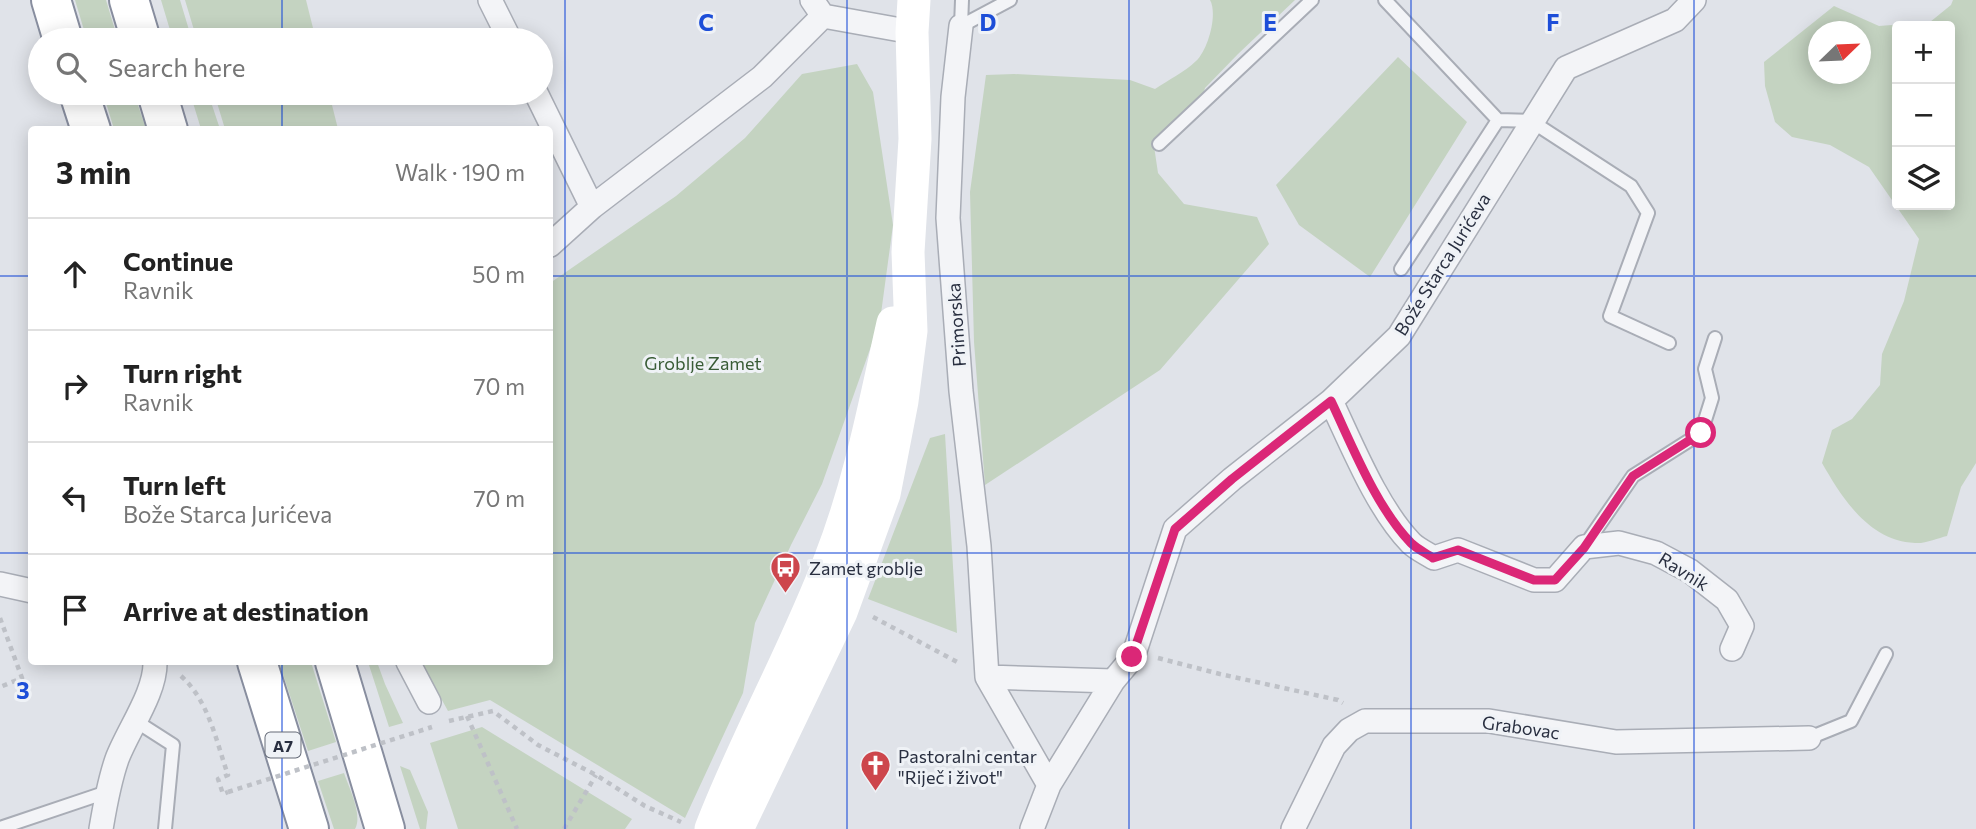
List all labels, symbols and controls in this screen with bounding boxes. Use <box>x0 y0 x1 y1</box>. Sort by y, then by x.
text: C <box>698 8 714 36</box>
text: D <box>980 8 997 36</box>
text: E <box>1263 8 1277 36</box>
text: F <box>1546 8 1560 36</box>
north arrow <box>1808 21 1871 84</box>
map controls <box>1892 21 1955 210</box>
button: + <box>1892 21 1955 84</box>
search box <box>28 28 553 105</box>
icon: search <box>52 48 90 86</box>
text: Search here <box>108 51 246 82</box>
button: − <box>1892 84 1955 147</box>
button: layers <box>1892 147 1955 210</box>
text: 3 min <box>56 153 131 190</box>
text: Walk · 190 m <box>395 158 525 186</box>
street label: Bože Starca Jurićeva <box>1389 189 1495 339</box>
text: Continue <box>123 245 233 276</box>
icon: ahead <box>56 255 94 293</box>
text: 50 m <box>472 260 525 288</box>
text: Ravnik <box>123 276 193 304</box>
street label: Primorska <box>942 282 970 368</box>
park label: Groblje Zamet <box>644 352 762 374</box>
text: Turn right <box>123 357 242 388</box>
icon: right <box>56 367 94 405</box>
text: 70 m <box>473 372 525 400</box>
text: Ravnik <box>123 388 193 416</box>
route start <box>1685 417 1716 448</box>
text: Turn left <box>123 469 226 500</box>
icon: left <box>56 479 94 517</box>
text: 70 m <box>473 484 525 512</box>
text: Bože Starca Jurićeva <box>123 500 332 528</box>
street label: Ravnik <box>1655 547 1713 595</box>
bus stop icon: Zamet groblje <box>769 551 803 595</box>
place label: Zamet groblje <box>809 557 923 579</box>
icon: arrive <box>56 591 94 629</box>
text: Arrive at destination <box>123 595 369 626</box>
route end <box>1116 641 1147 672</box>
text: 3 <box>16 676 30 704</box>
street label: Grabovac <box>1481 711 1561 743</box>
road number: A7 <box>266 732 300 758</box>
place label: Pastoralni centar "Riječ i život" <box>898 745 1037 788</box>
church icon: Pastoralni centar "Riječ i život" <box>858 749 892 793</box>

